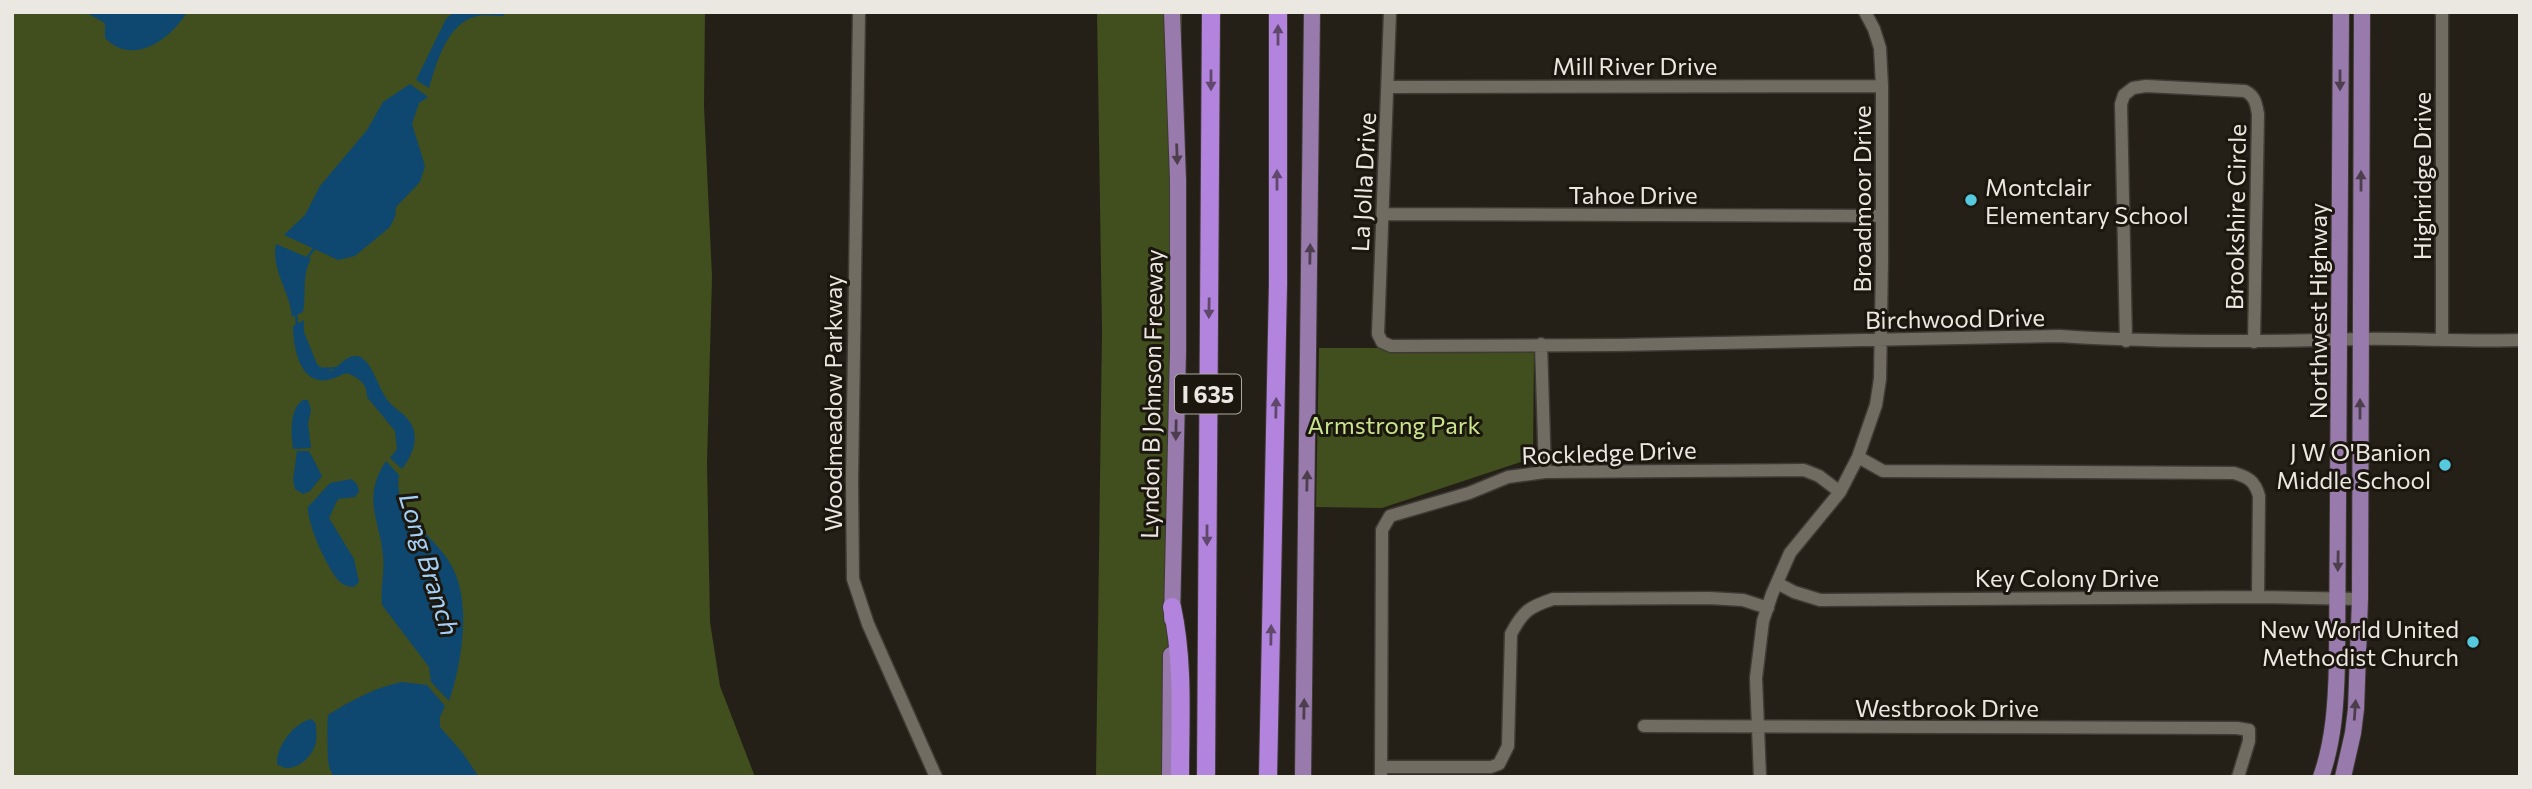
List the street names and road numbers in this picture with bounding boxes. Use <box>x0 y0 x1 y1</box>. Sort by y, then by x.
street label: Mill River Drive <box>1553 51 1717 80</box>
street label: Highridge Drive <box>2407 92 2436 260</box>
street label: Broadmoor Drive <box>1847 105 1876 293</box>
street label: La Jolla Drive <box>1345 112 1381 252</box>
street label: Brookshire Circle <box>2219 124 2251 310</box>
street label: Tahoe Drive <box>1568 180 1698 209</box>
street label: Northwest Highway <box>2303 203 2332 419</box>
street label: Lyndon B Johnson Freeway <box>1134 249 1168 539</box>
street label: Woodmeadow Parkway <box>818 275 847 531</box>
street label: Birchwood Drive <box>1865 302 2045 334</box>
road number: I 635 <box>1175 374 1241 414</box>
street label: Rockledge Drive <box>1521 434 1697 470</box>
street label: Key Colony Drive <box>1975 563 2159 592</box>
street label: Westbrook Drive <box>1855 693 2039 722</box>

